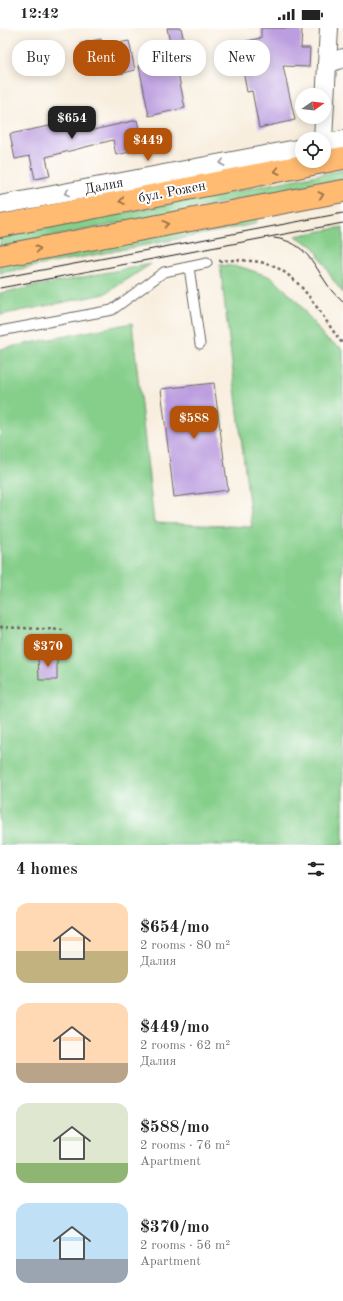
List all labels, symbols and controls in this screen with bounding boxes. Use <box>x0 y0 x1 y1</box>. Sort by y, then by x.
text: 12:42 <box>20 7 59 22</box>
chip: Buy <box>12 40 65 76</box>
chip: Rent <box>73 40 130 76</box>
chip: Filters <box>138 40 206 76</box>
chip: New <box>214 40 270 76</box>
north arrow <box>295 88 331 124</box>
map controls <box>295 88 331 168</box>
pin: $654 <box>48 106 96 140</box>
text: $654 <box>57 112 87 125</box>
pin: $449 <box>124 128 172 162</box>
button: locate <box>295 132 331 168</box>
text: $449 <box>133 134 163 147</box>
one-way arrow <box>219 158 226 167</box>
one-way arrow <box>274 166 280 174</box>
street label: Далия <box>83 175 125 197</box>
street label: бул. Рожен <box>137 179 207 205</box>
one-way arrow <box>64 188 70 196</box>
one-way arrow <box>318 191 324 199</box>
one-way arrow <box>119 197 125 205</box>
one-way arrow <box>163 221 169 229</box>
one-way arrow <box>35 245 41 253</box>
pin: $588 <box>170 406 218 440</box>
text: $588 <box>179 412 209 425</box>
pin: $370 <box>24 634 72 668</box>
text: $370 <box>33 640 63 653</box>
icon: filters <box>305 858 327 880</box>
text: 4 homes <box>16 861 78 878</box>
icon: home <box>48 919 96 967</box>
text: $654/mo <box>140 919 209 936</box>
text: 2 rooms · 80 m² <box>140 939 230 952</box>
text: Далия <box>140 955 176 968</box>
icon: home <box>48 1019 96 1067</box>
text: $449/mo <box>140 1019 209 1036</box>
text: 2 rooms · 62 m² <box>140 1039 230 1052</box>
text: Далия <box>140 1055 176 1068</box>
icon: home <box>48 1119 96 1167</box>
text: $588/mo <box>140 1119 209 1136</box>
text: 2 rooms · 76 m² <box>140 1139 230 1152</box>
text: Apartment <box>140 1155 201 1168</box>
icon: home <box>48 1219 96 1267</box>
text: $370/mo <box>140 1219 209 1236</box>
text: 2 rooms · 56 m² <box>140 1239 230 1252</box>
text: Apartment <box>140 1255 201 1268</box>

